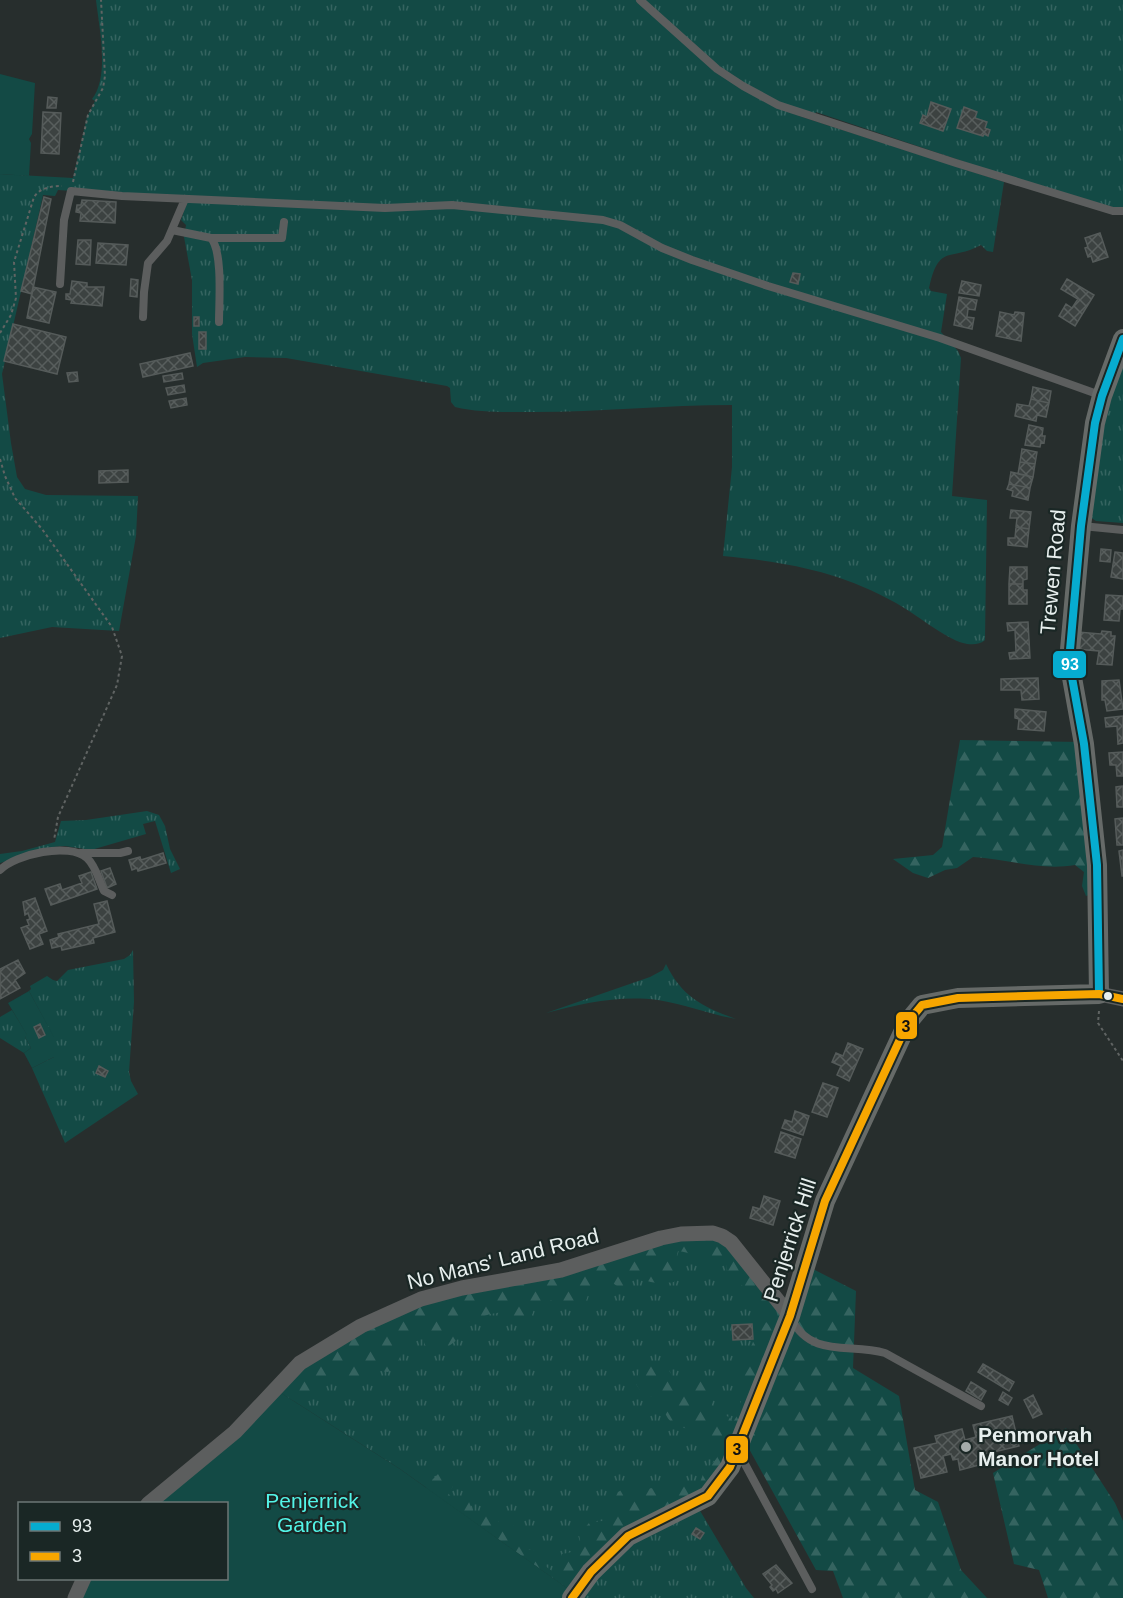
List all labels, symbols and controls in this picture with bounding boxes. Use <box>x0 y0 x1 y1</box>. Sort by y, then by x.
street label: Trewen Road <box>1036 509 1069 635</box>
line badge: 93 <box>1052 650 1087 679</box>
text: 93 <box>1061 656 1079 673</box>
unlabelled marker <box>1102 990 1114 1002</box>
line badge: 3 <box>895 1011 918 1040</box>
text: 3 <box>902 1018 911 1035</box>
street label: Penjerrick Hill <box>759 1175 820 1304</box>
street label: No Mans' Land Road <box>405 1224 601 1293</box>
place label: Penmorvah Manor Hotel <box>978 1423 1099 1470</box>
line badge: 3 <box>725 1435 749 1464</box>
marker: Penmorvah Manor Hotel <box>959 1440 973 1454</box>
text: 3 <box>733 1441 742 1458</box>
park label: Penjerrick Garden <box>265 1489 359 1536</box>
legend <box>18 1502 228 1580</box>
text: 93 <box>72 1516 92 1536</box>
text: 3 <box>72 1546 82 1566</box>

